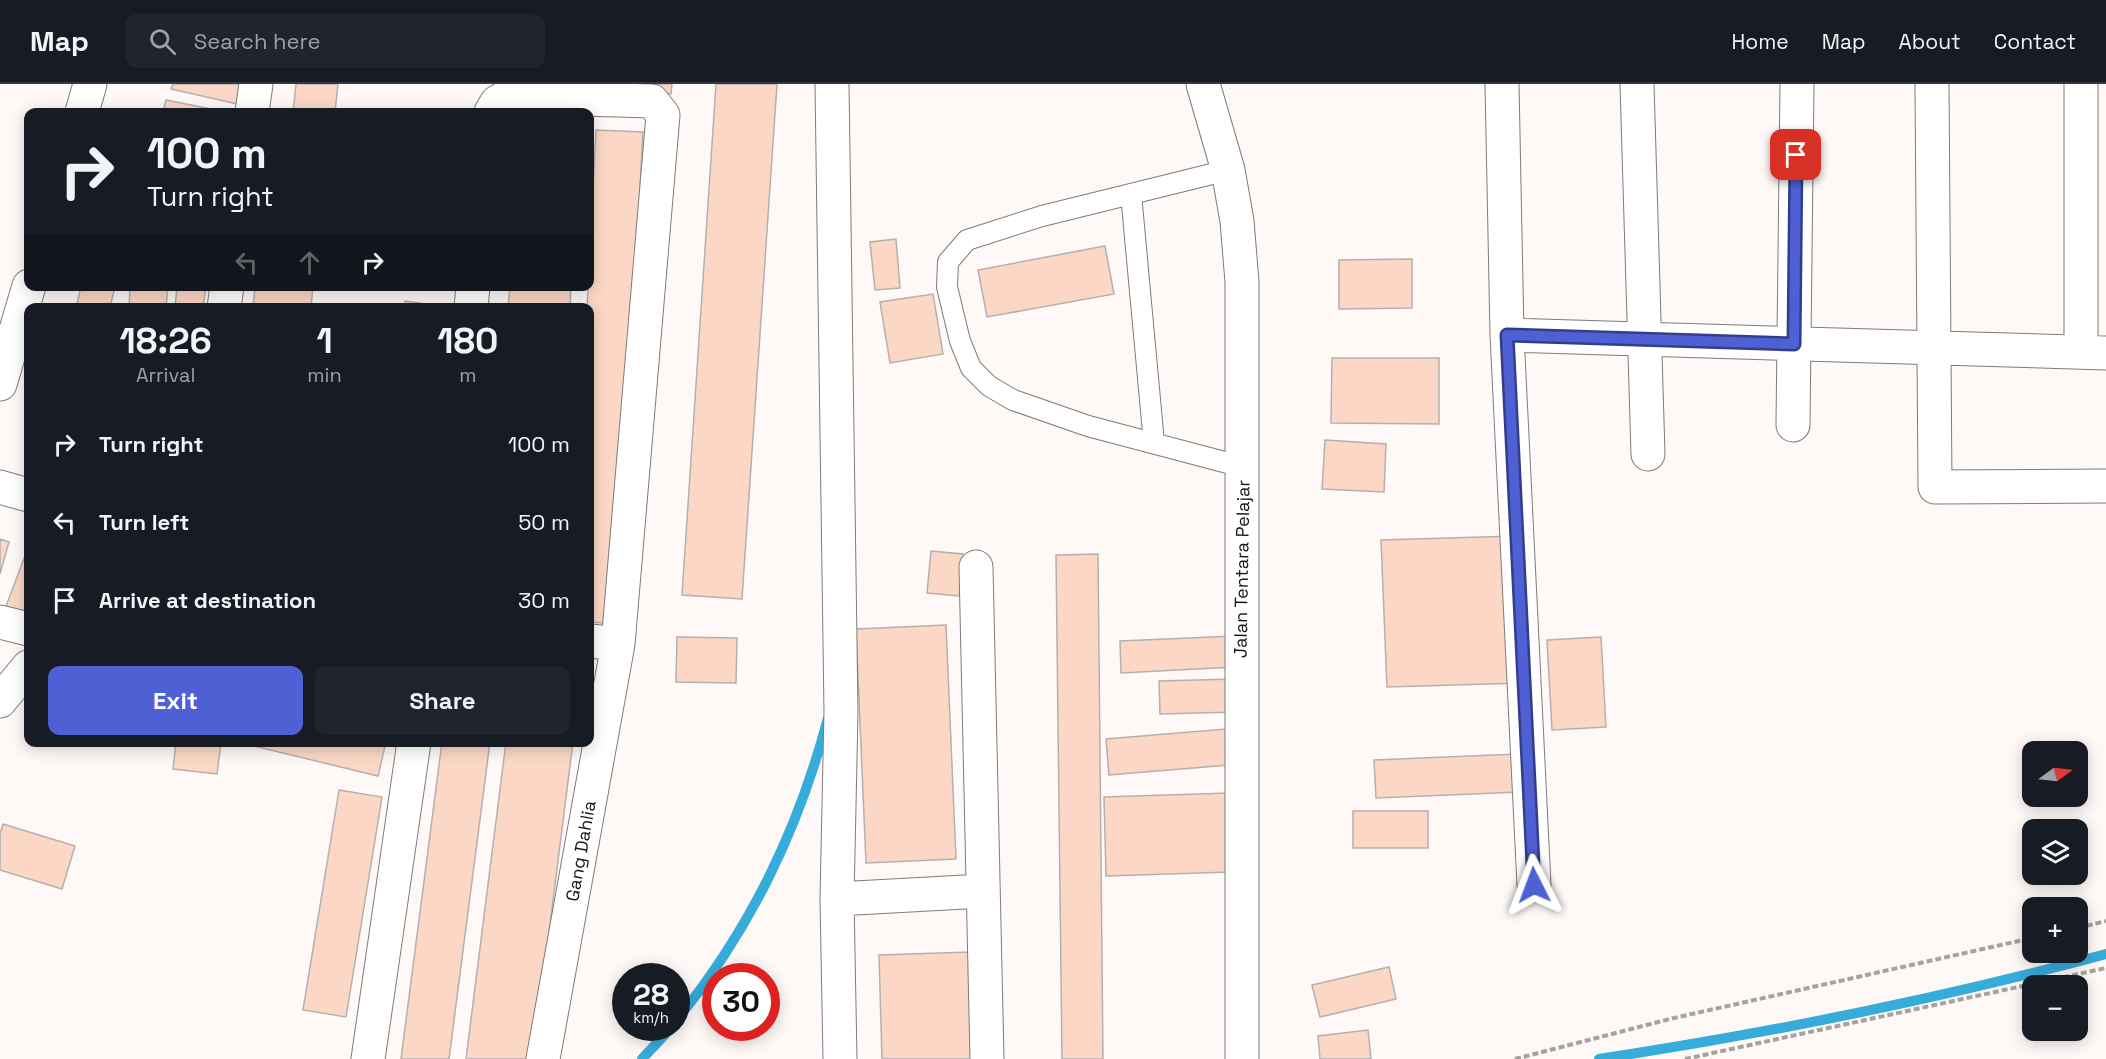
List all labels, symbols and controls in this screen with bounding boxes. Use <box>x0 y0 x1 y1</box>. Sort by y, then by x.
search box <box>125 14 545 68</box>
text: Map <box>30 23 89 59</box>
icon: search <box>146 25 179 58</box>
text: Search here <box>194 27 321 55</box>
text: Home <box>1731 28 1789 55</box>
text: Map <box>1822 28 1866 55</box>
text: About <box>1899 28 1961 55</box>
text: Contact <box>1994 28 2076 55</box>
text: 100 m <box>147 127 267 180</box>
pin <box>1770 129 1821 180</box>
icon: right <box>48 132 126 210</box>
icon: arrive <box>1779 138 1812 171</box>
text: Turn right <box>147 179 274 214</box>
icon: left <box>230 246 263 279</box>
icon: ahead <box>293 246 326 279</box>
icon: right <box>356 246 389 279</box>
text: 18:26 <box>120 318 212 364</box>
text: 1 <box>316 318 333 364</box>
text: 180 <box>437 318 498 364</box>
text: Arrival <box>136 362 195 388</box>
text: min <box>307 362 342 388</box>
text: m <box>459 362 476 388</box>
icon: right <box>48 428 81 461</box>
text: Turn right <box>99 430 204 458</box>
text: 100 m <box>508 430 570 458</box>
street label: Jalan Tentara Pelajar <box>1228 479 1255 658</box>
icon: left <box>48 506 81 539</box>
text: Turn left <box>99 508 189 536</box>
text: 50 m <box>518 508 570 536</box>
icon: arrive <box>48 584 81 617</box>
text: Arrive at destination <box>99 586 316 614</box>
text: 30 m <box>518 586 570 614</box>
button: Exit <box>48 666 303 735</box>
button: Share <box>315 666 570 735</box>
north arrow <box>2022 741 2088 807</box>
map controls <box>2022 741 2088 1041</box>
street label: Gang Dahlia <box>560 799 601 903</box>
button: layers <box>2022 819 2088 885</box>
position arrow <box>1502 853 1566 917</box>
button: + <box>2022 897 2088 963</box>
speed limit sign: 30 <box>702 963 780 1041</box>
text: 28 <box>633 975 669 1014</box>
button: − <box>2022 975 2088 1041</box>
text: km/h <box>633 1008 669 1027</box>

